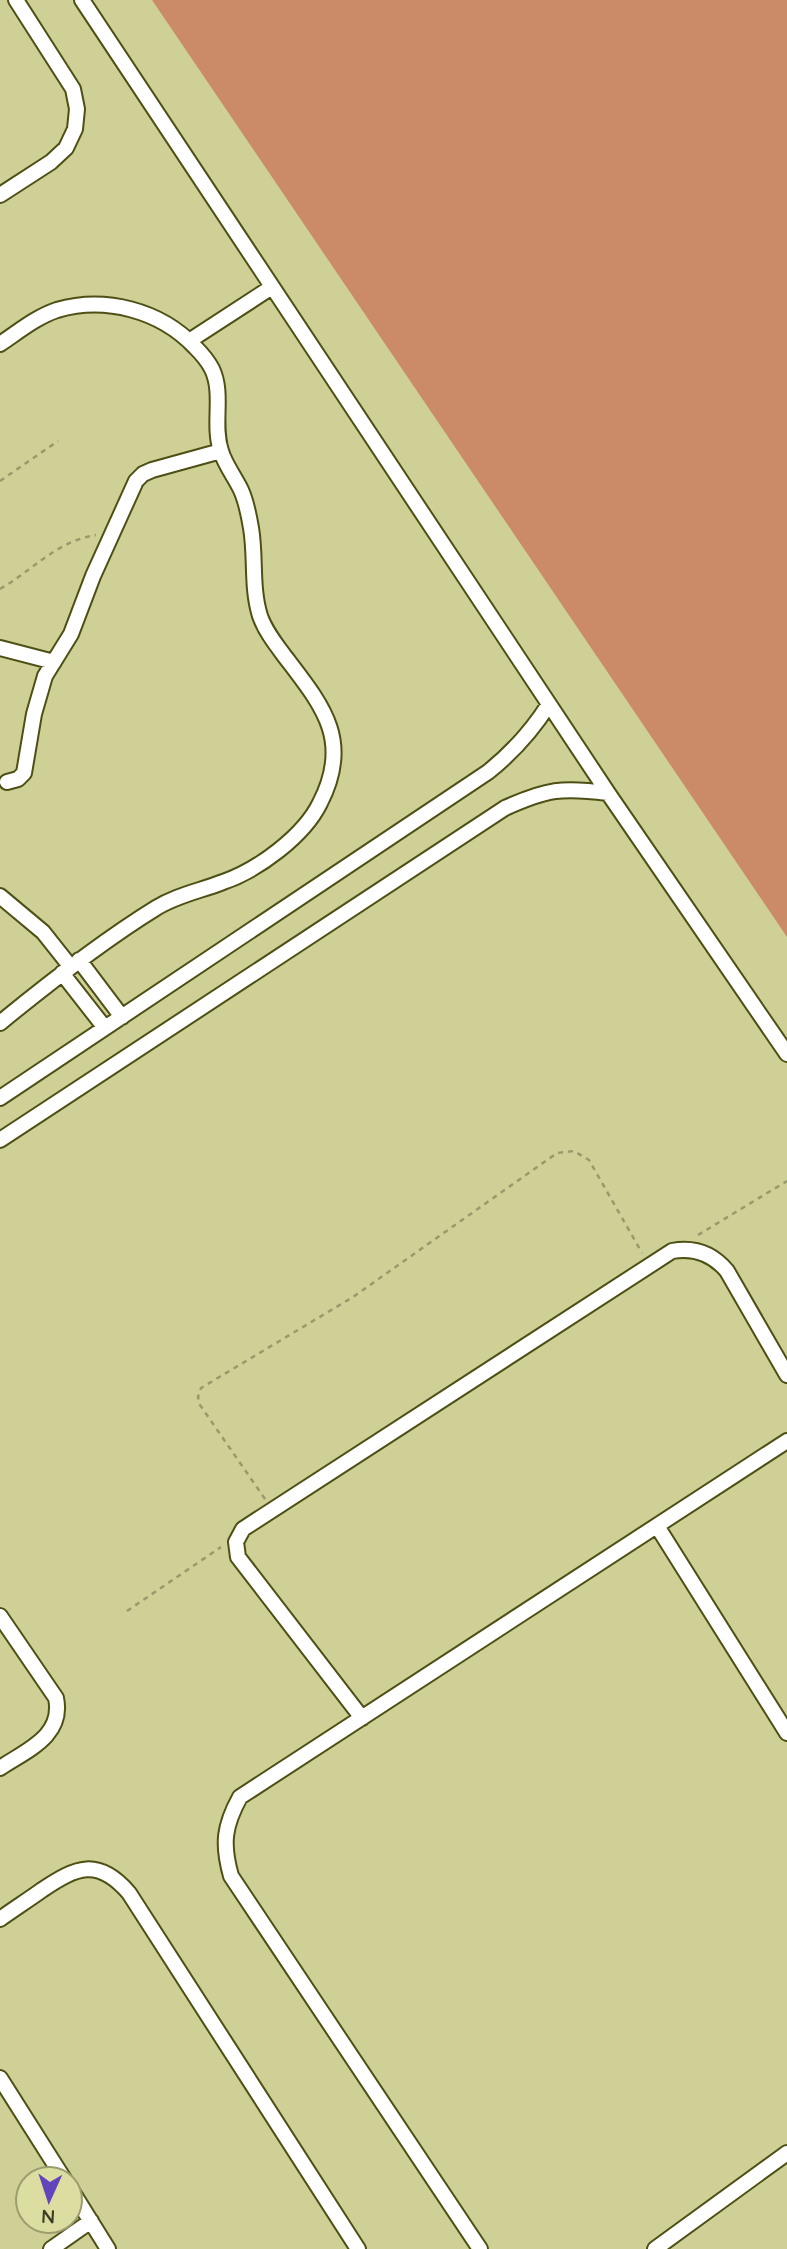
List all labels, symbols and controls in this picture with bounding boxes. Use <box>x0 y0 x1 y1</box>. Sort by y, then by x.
north arrow <box>14 2165 84 2235</box>
text: N <box>41 2205 56 2229</box>

